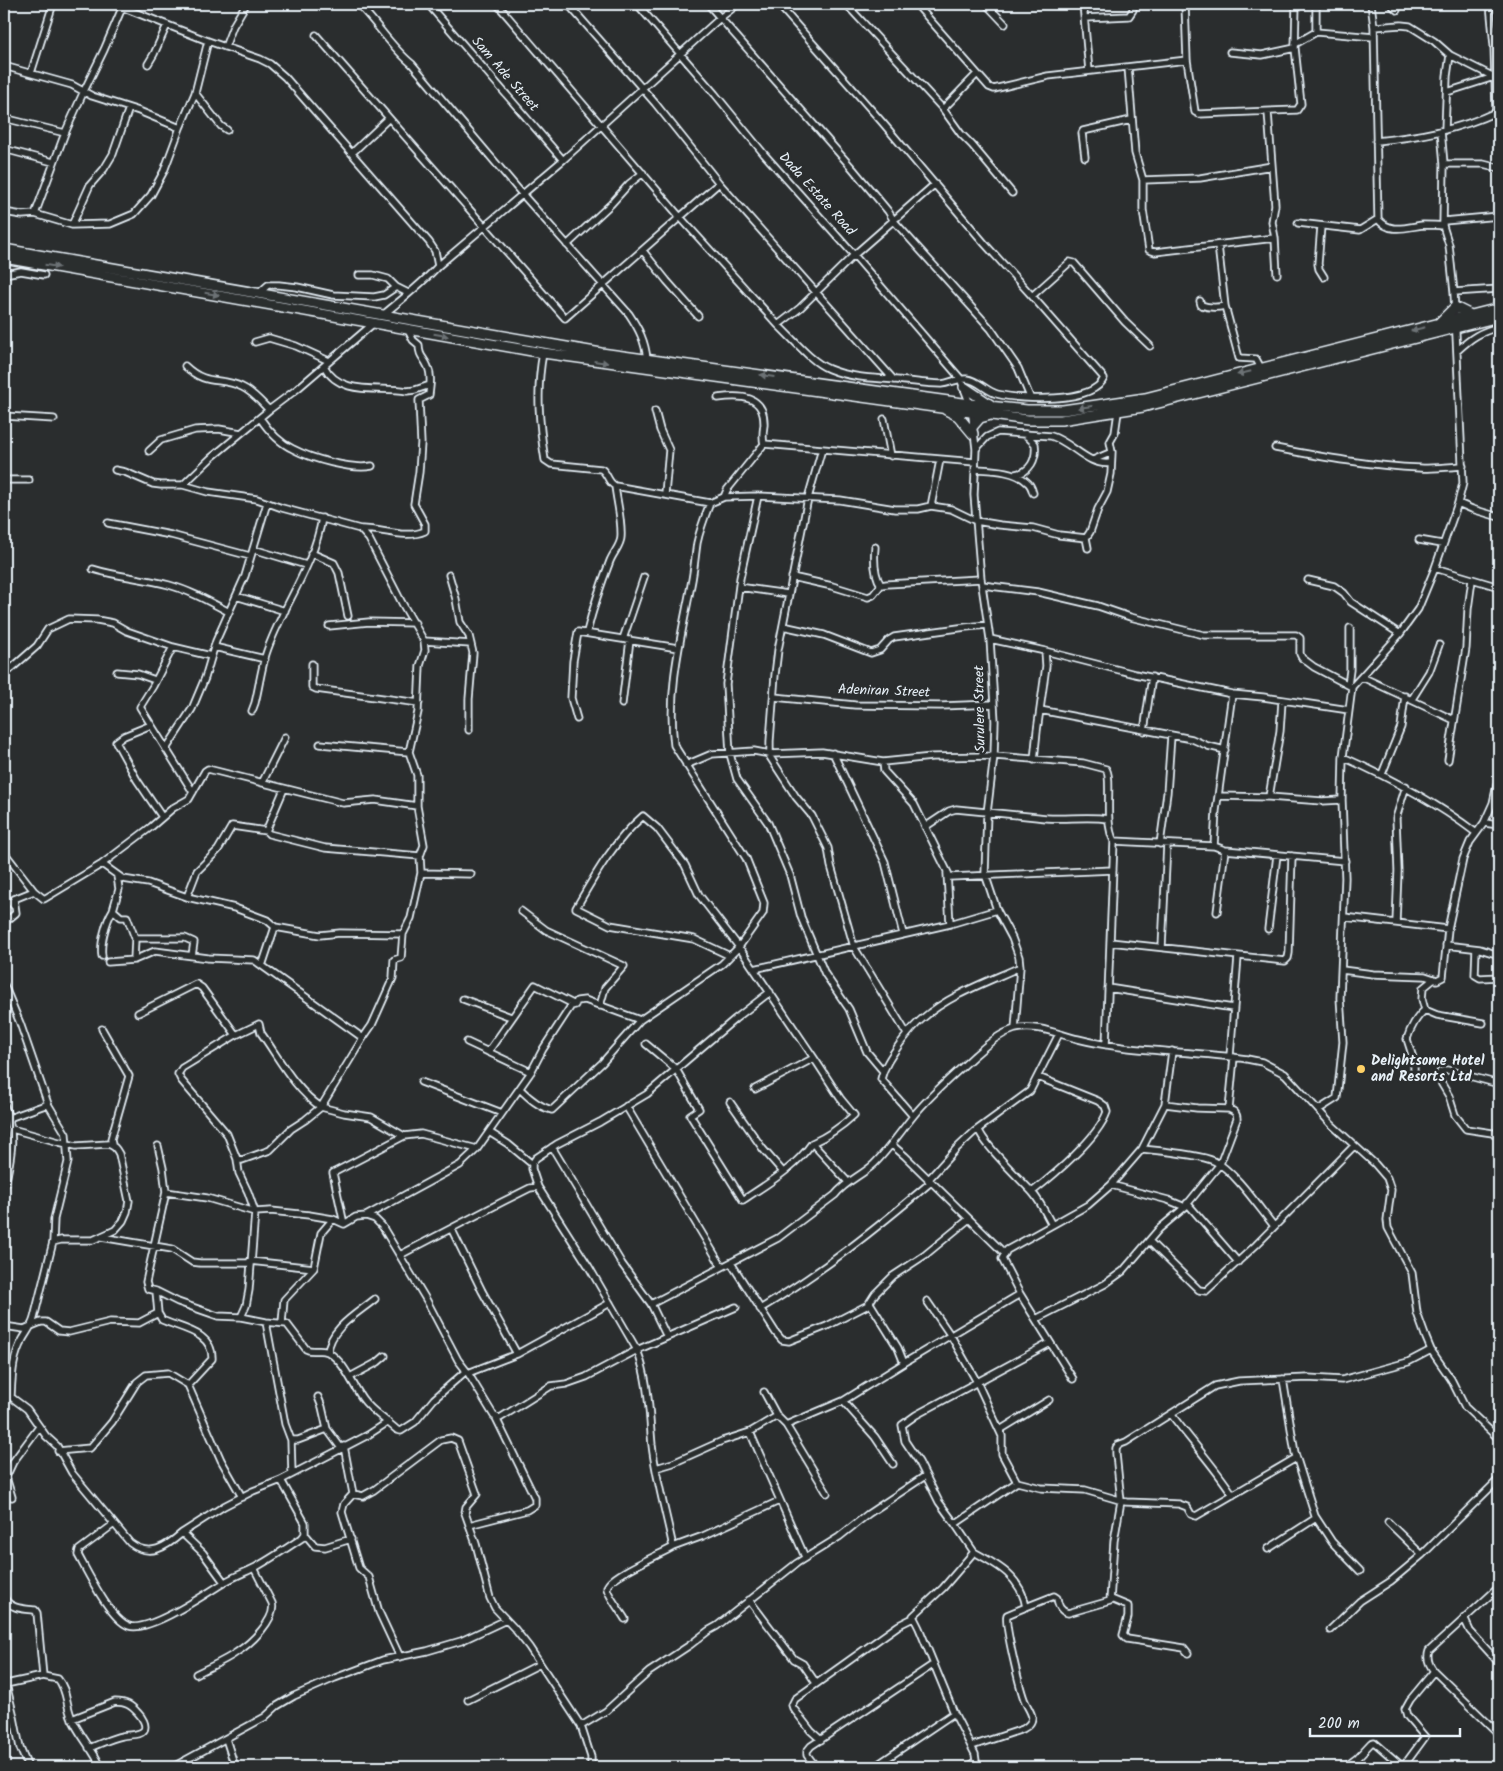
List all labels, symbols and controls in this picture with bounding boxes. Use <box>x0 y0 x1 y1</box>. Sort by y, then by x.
street label: Sam Ade Street <box>466 31 544 117</box>
street label: Dada Estate Road <box>773 147 861 242</box>
one-way arrow <box>44 263 60 271</box>
one-way arrow <box>204 291 220 299</box>
one-way arrow <box>1411 325 1426 333</box>
one-way arrow <box>433 331 449 339</box>
one-way arrow <box>593 358 609 366</box>
one-way arrow <box>1236 369 1251 377</box>
one-way arrow <box>759 372 775 380</box>
one-way arrow <box>1076 403 1092 411</box>
street label: Surulere Street <box>968 665 992 753</box>
street label: Adeniran Street <box>837 678 931 704</box>
place label: Delightsome Hotel and Resorts Ltd <box>1371 1050 1485 1088</box>
marker: Delightsome Hotel and Resorts Ltd <box>1355 1063 1367 1075</box>
scale bar <box>1310 1706 1460 1738</box>
text: 200 m <box>1318 1712 1360 1736</box>

